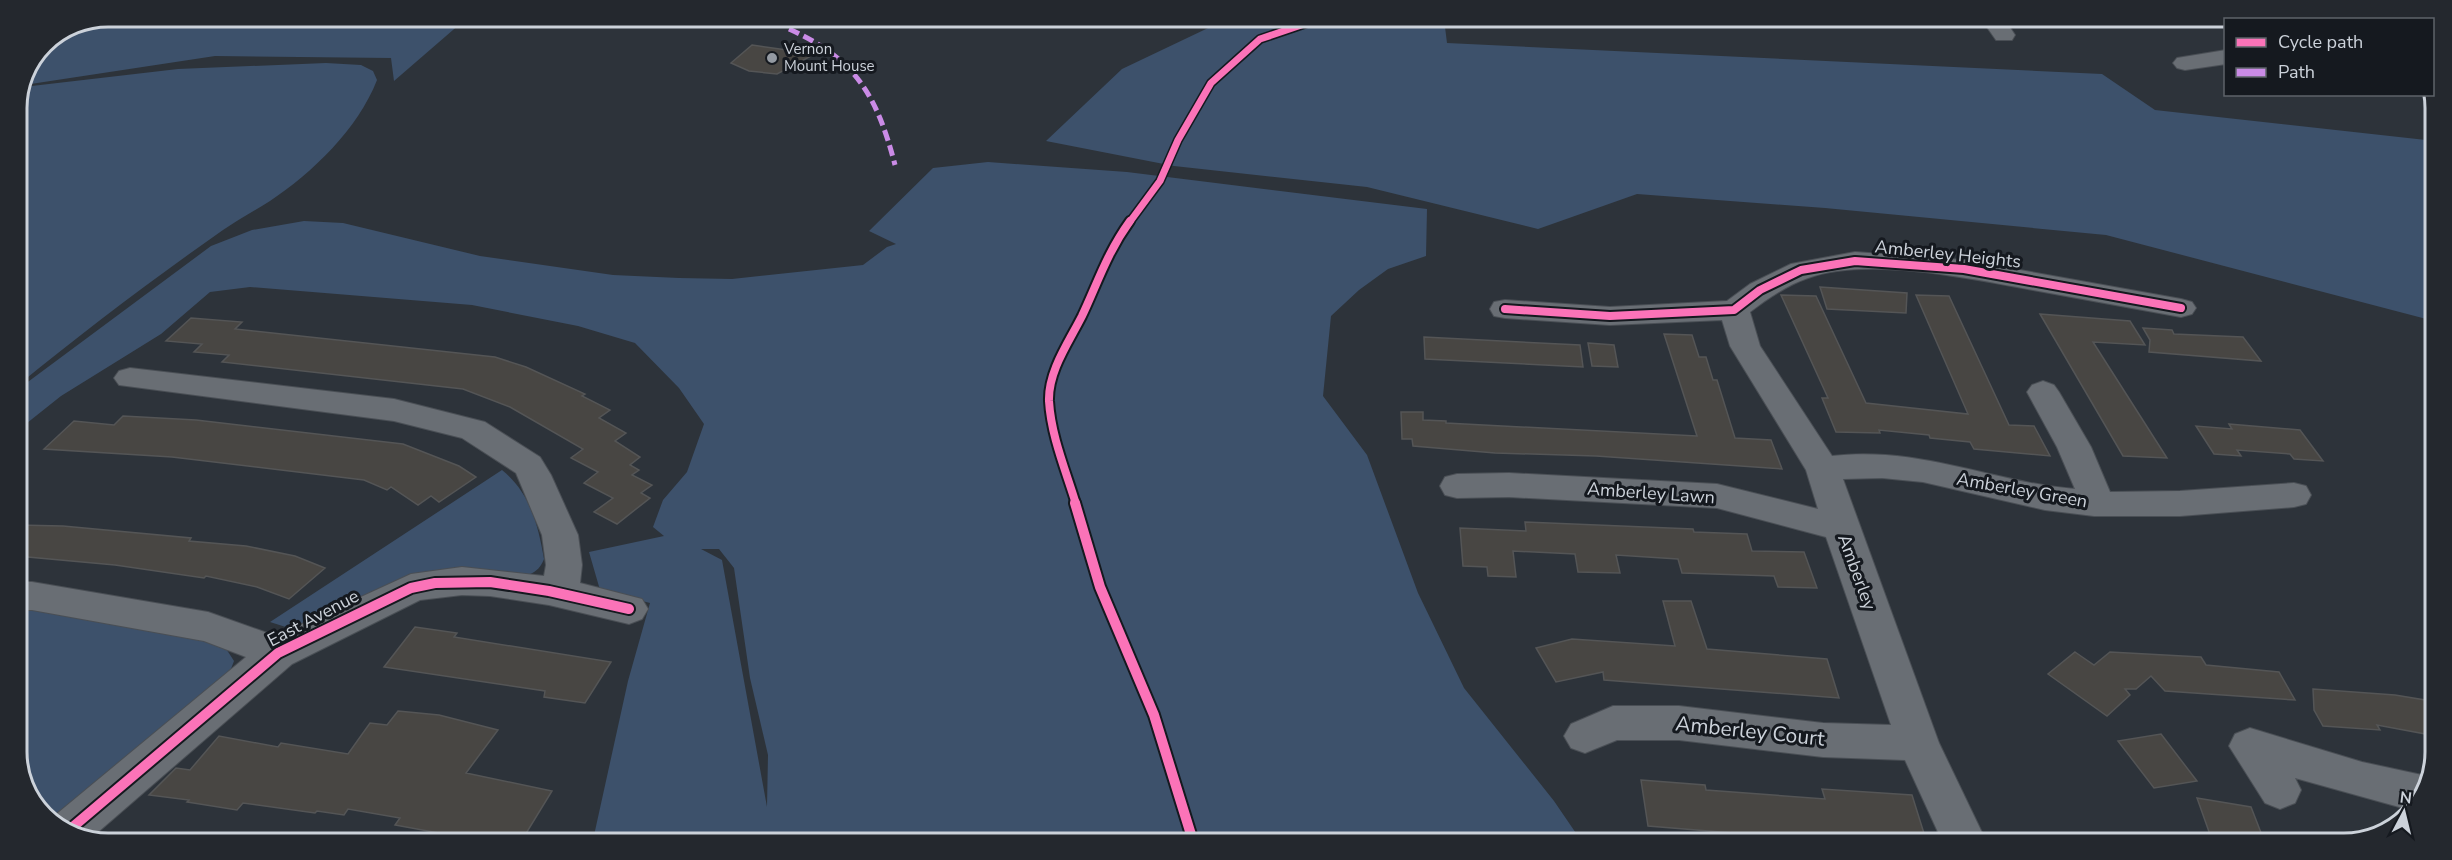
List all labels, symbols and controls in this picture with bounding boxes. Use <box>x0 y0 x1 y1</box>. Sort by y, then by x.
legend <box>2224 18 2434 96</box>
text: Cycle path <box>2278 30 2363 54</box>
place label: Vernon Mount House <box>783 39 875 76</box>
marker: Vernon Mount House <box>765 51 779 65</box>
text: Path <box>2278 60 2315 84</box>
street label: Amberley Heights <box>1874 234 2022 274</box>
street label: Amberley Green <box>1955 467 2089 513</box>
street label: Amberley Lawn <box>1586 477 1716 509</box>
street label: Amberley <box>1832 531 1882 614</box>
street label: East Avenue <box>263 584 363 652</box>
street label: Amberley Court <box>1674 709 1827 753</box>
north arrow <box>2374 782 2434 842</box>
text: N <box>2398 786 2413 810</box>

